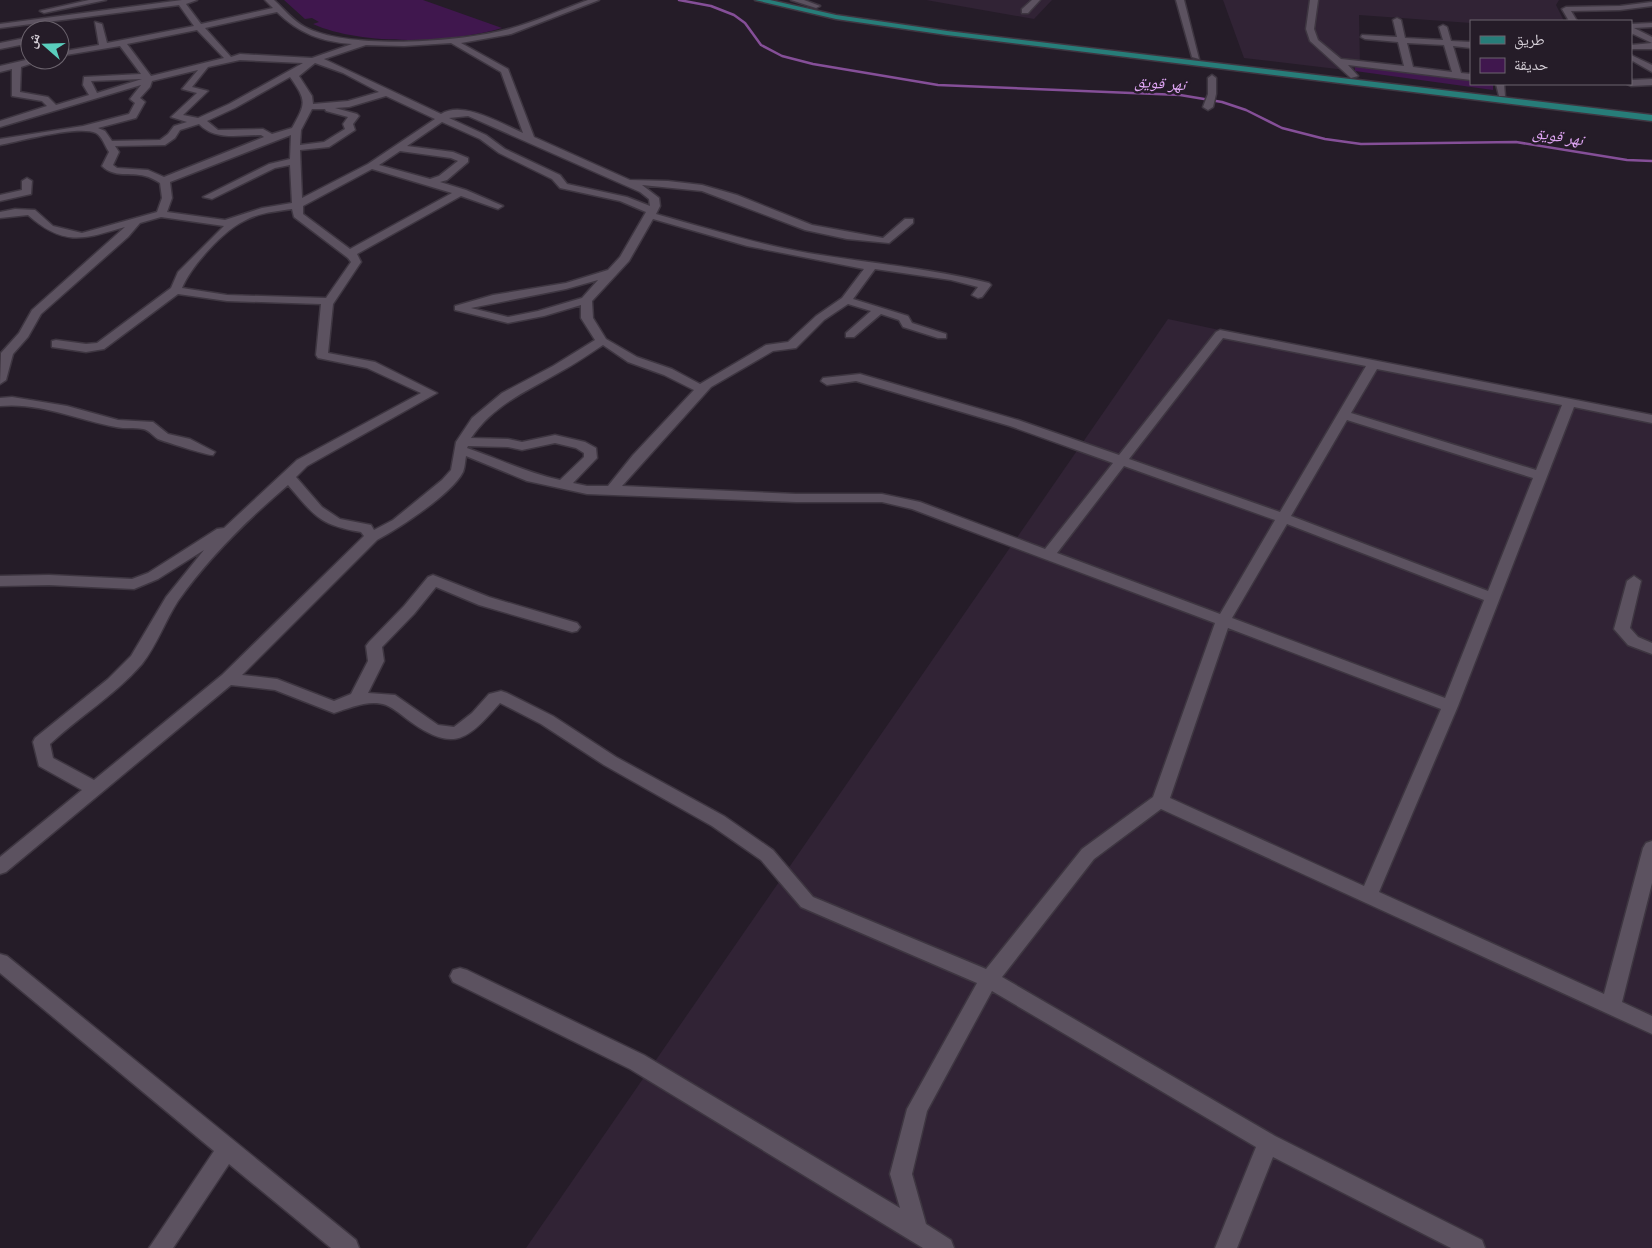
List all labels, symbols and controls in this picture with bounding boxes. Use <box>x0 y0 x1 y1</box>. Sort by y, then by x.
north arrow <box>20 20 70 70</box>
legend <box>1470 20 1632 85</box>
text: ش <box>23 31 44 51</box>
text: طريق <box>1514 31 1545 50</box>
text: حديقة <box>1514 56 1549 74</box>
water label: نهر قويق <box>1134 72 1189 95</box>
water label: نهر قويق <box>1531 123 1587 151</box>

